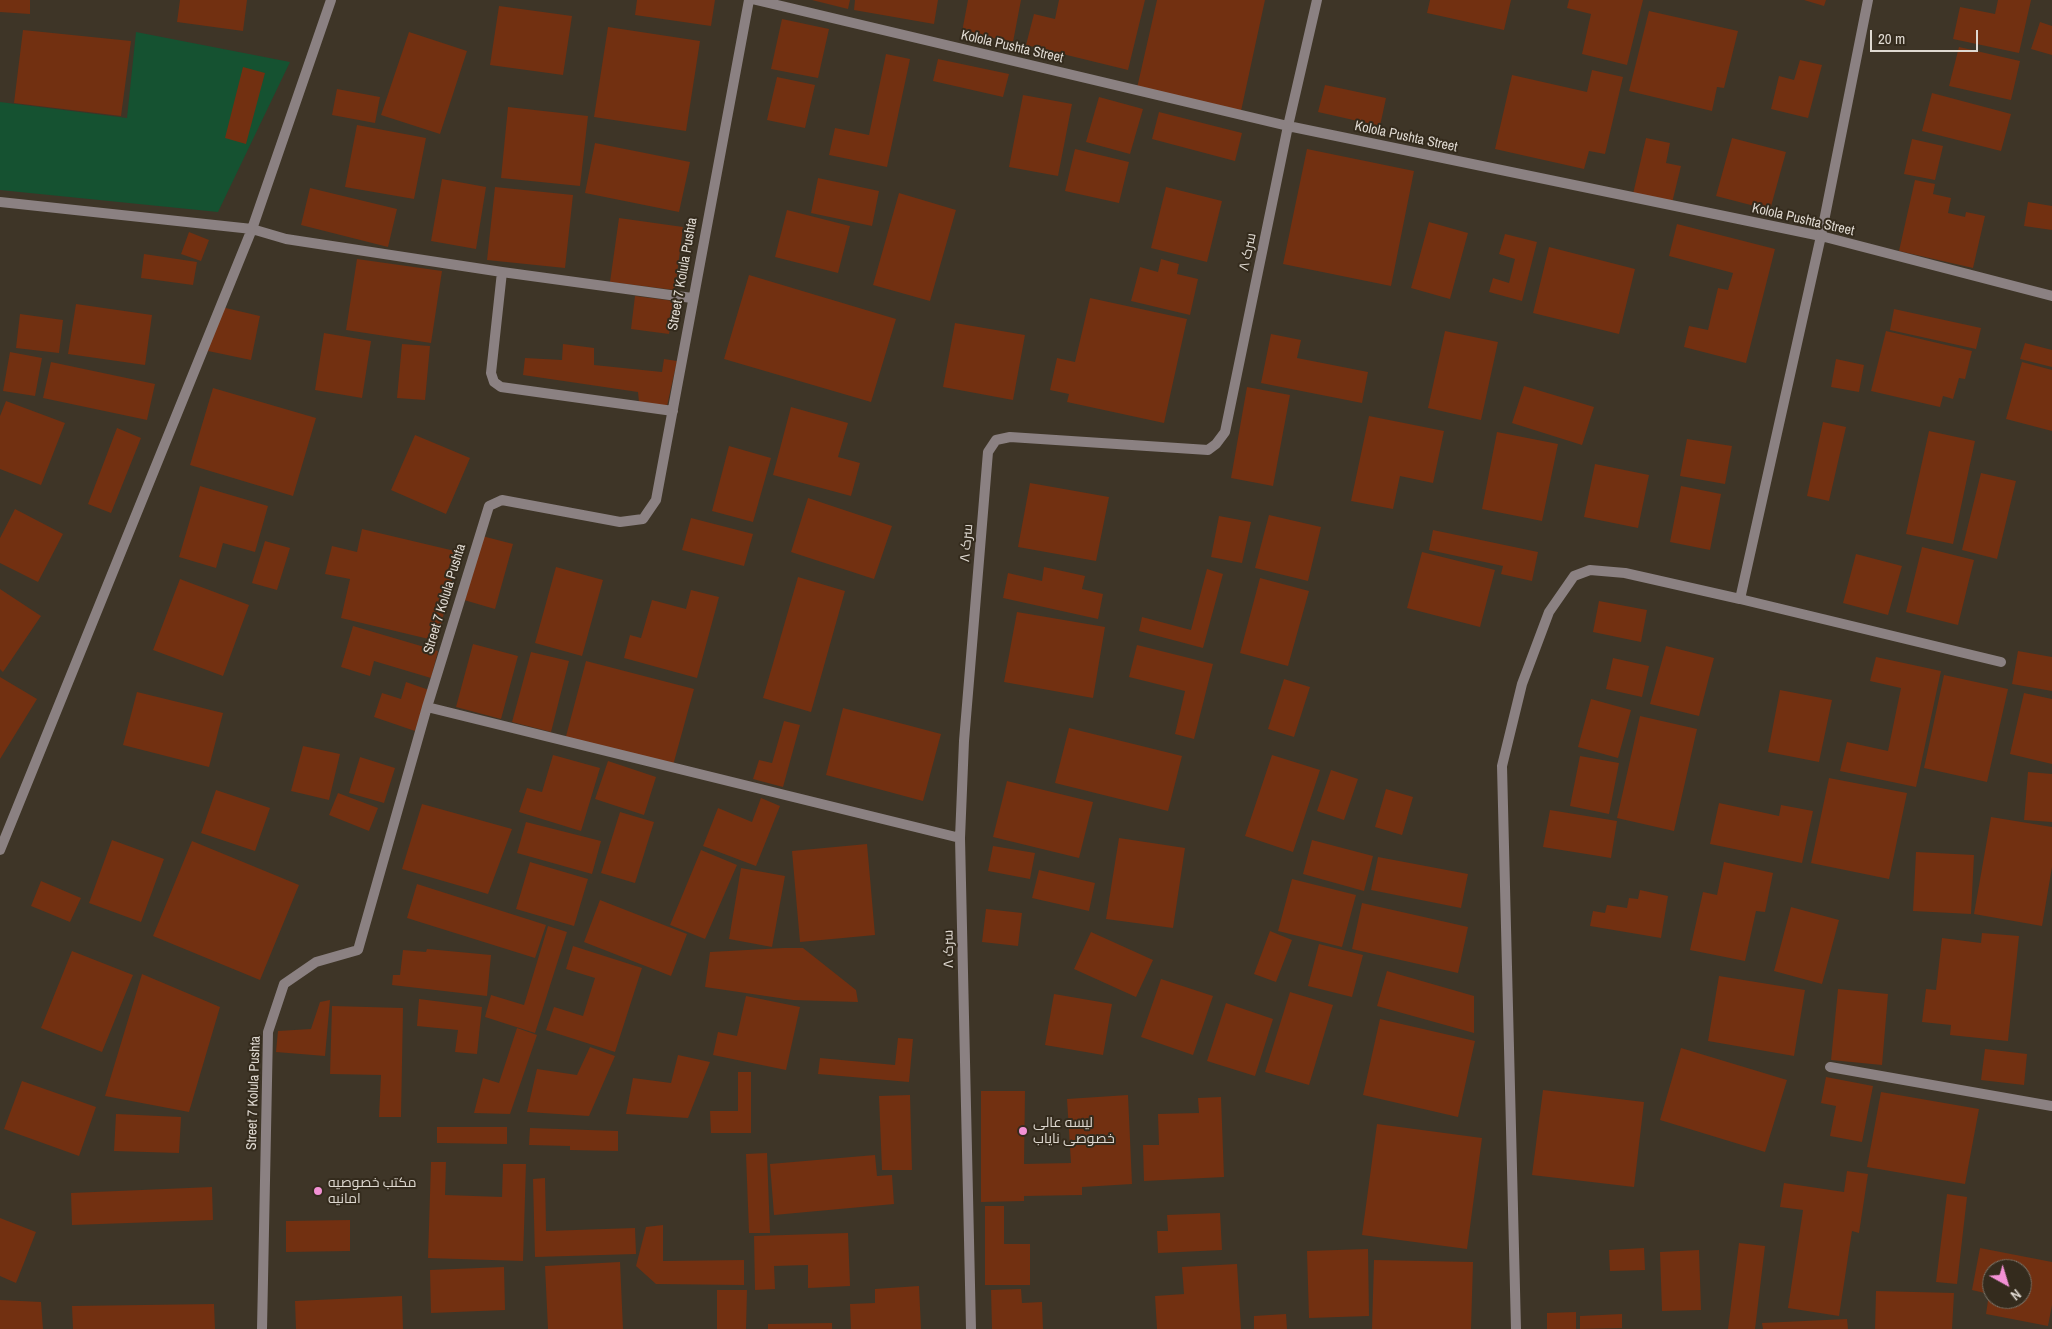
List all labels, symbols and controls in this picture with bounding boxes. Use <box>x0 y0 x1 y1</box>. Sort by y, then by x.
scale bar <box>1872 20 1980 52</box>
street label: Kolola Pushta Street <box>959 27 1065 67</box>
text: 20 m <box>1878 28 1905 49</box>
street label: Kolola Pushta Street <box>1353 118 1459 156</box>
street label: Kolola Pushta Street <box>1750 200 1856 240</box>
street label: Street 7 Kolula Pushta <box>665 216 701 332</box>
street label: سرک ۸ <box>1236 231 1260 273</box>
street label: سرک ۸ <box>957 523 977 563</box>
street label: Street 7 Kolula Pushta <box>420 542 470 656</box>
street label: سرک ۸ <box>940 930 958 968</box>
street label: Street 7 Kolula Pushta <box>244 1036 264 1150</box>
place label: لیسه عالی خصوصی نایاب <box>1033 1115 1115 1148</box>
marker: لیسه عالی خصوصی نایاب <box>1017 1125 1029 1137</box>
place label: مکتب خصوصیه امانیه <box>328 1175 416 1208</box>
marker: مکتب خصوصیه امانیه <box>312 1185 324 1197</box>
north arrow <box>1982 1259 2032 1309</box>
text: N <box>2007 1285 2025 1304</box>

